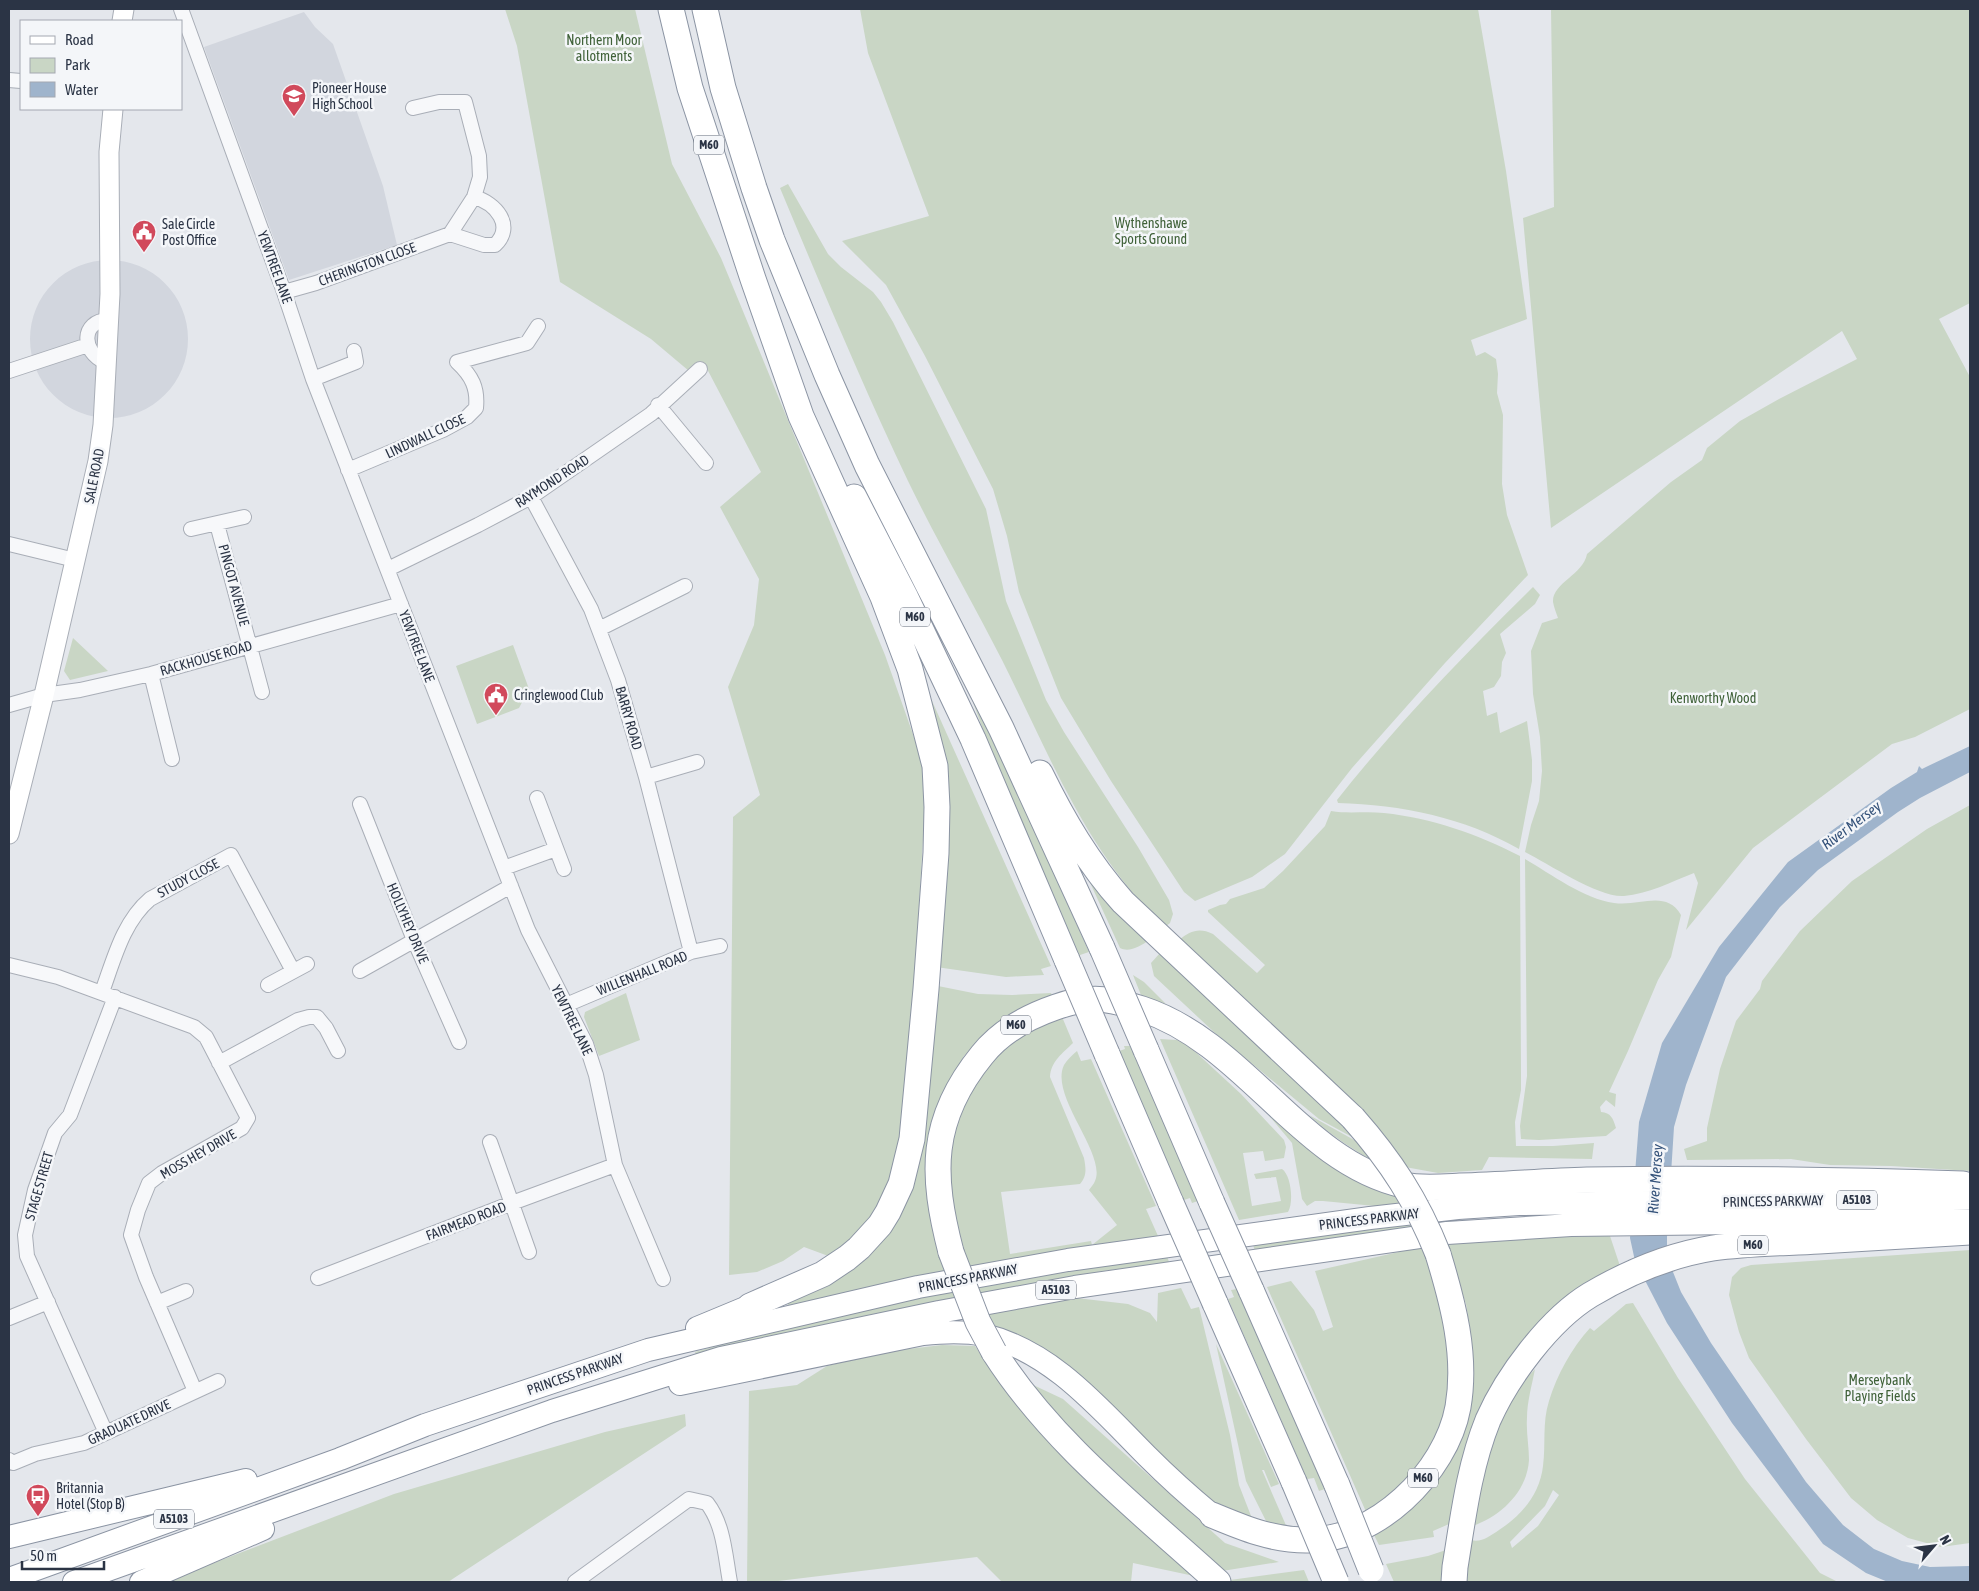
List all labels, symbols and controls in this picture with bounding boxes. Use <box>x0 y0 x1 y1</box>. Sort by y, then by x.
legend <box>20 20 182 110</box>
text: Road <box>65 31 94 48</box>
park label: Northern Moor allotments <box>566 32 643 64</box>
text: Park <box>65 56 90 73</box>
place label: Pioneer House High School <box>312 80 387 112</box>
text: Water <box>65 81 98 98</box>
school or university icon: Pioneer House High School <box>281 83 307 117</box>
road number: M60 <box>694 136 724 154</box>
park label: Wythenshawe Sports Ground <box>1115 215 1187 247</box>
place label: Sale Circle Post Office <box>162 216 217 248</box>
public building icon: Sale Circle Post Office <box>131 219 157 253</box>
street label: YEWTREE LANE <box>255 229 295 305</box>
street label: CHERINGTON CLOSE <box>316 239 418 289</box>
street label: LINDWALL CLOSE <box>383 411 467 461</box>
street label: SALE ROAD <box>81 447 107 505</box>
street label: RAYMOND ROAD <box>512 451 592 511</box>
street label: PINGOT AVENUE <box>215 542 253 628</box>
street label: YEWTREE LANE <box>396 608 438 684</box>
road number: M60 <box>900 608 930 626</box>
street label: RACKHOUSE ROAD <box>158 637 254 679</box>
public building icon: Cringlewood Club <box>483 682 509 716</box>
street label: BARRY ROAD <box>612 684 646 752</box>
place label: Cringlewood Club <box>514 687 604 703</box>
park label: Kenworthy Wood <box>1670 690 1756 706</box>
water label: River Mersey <box>1818 797 1885 853</box>
street label: STUDY CLOSE <box>155 855 222 901</box>
street label: HOLLYHEY DRIVE <box>384 880 432 966</box>
street label: WILLENHALL ROAD <box>594 947 690 998</box>
street label: YEWTREE LANE <box>548 982 596 1058</box>
road number: M60 <box>1001 1016 1031 1034</box>
street label: MOSS HEY DRIVE <box>157 1126 239 1182</box>
water label: River Mersey <box>1644 1143 1666 1214</box>
street label: STAGE STREET <box>22 1150 56 1222</box>
road number: A5103 <box>1837 1190 1877 1210</box>
street label: PRINCESS PARKWAY <box>1722 1192 1824 1210</box>
street label: FAIRMEAD ROAD <box>424 1198 508 1244</box>
street label: PRINCESS PARKWAY <box>1318 1205 1421 1233</box>
road number: M60 <box>1738 1236 1768 1254</box>
street label: PRINCESS PARKWAY <box>917 1260 1020 1295</box>
road number: A5103 <box>1036 1280 1076 1300</box>
street label: PRINCESS PARKWAY <box>525 1350 626 1398</box>
park label: Merseybank Playing Fields <box>1844 1372 1916 1404</box>
street label: GRADUATE DRIVE <box>85 1396 173 1448</box>
road number: M60 <box>1408 1469 1438 1488</box>
place label: Britannia Hotel (Stop B) <box>56 1480 125 1512</box>
bus stop icon: Britannia Hotel (Stop B) <box>25 1483 51 1517</box>
road number: A5103 <box>154 1510 194 1528</box>
north arrow <box>1909 1521 1959 1571</box>
text: N <box>1936 1532 1954 1547</box>
scale bar <box>22 1538 105 1570</box>
text: 50 m <box>30 1547 57 1564</box>

